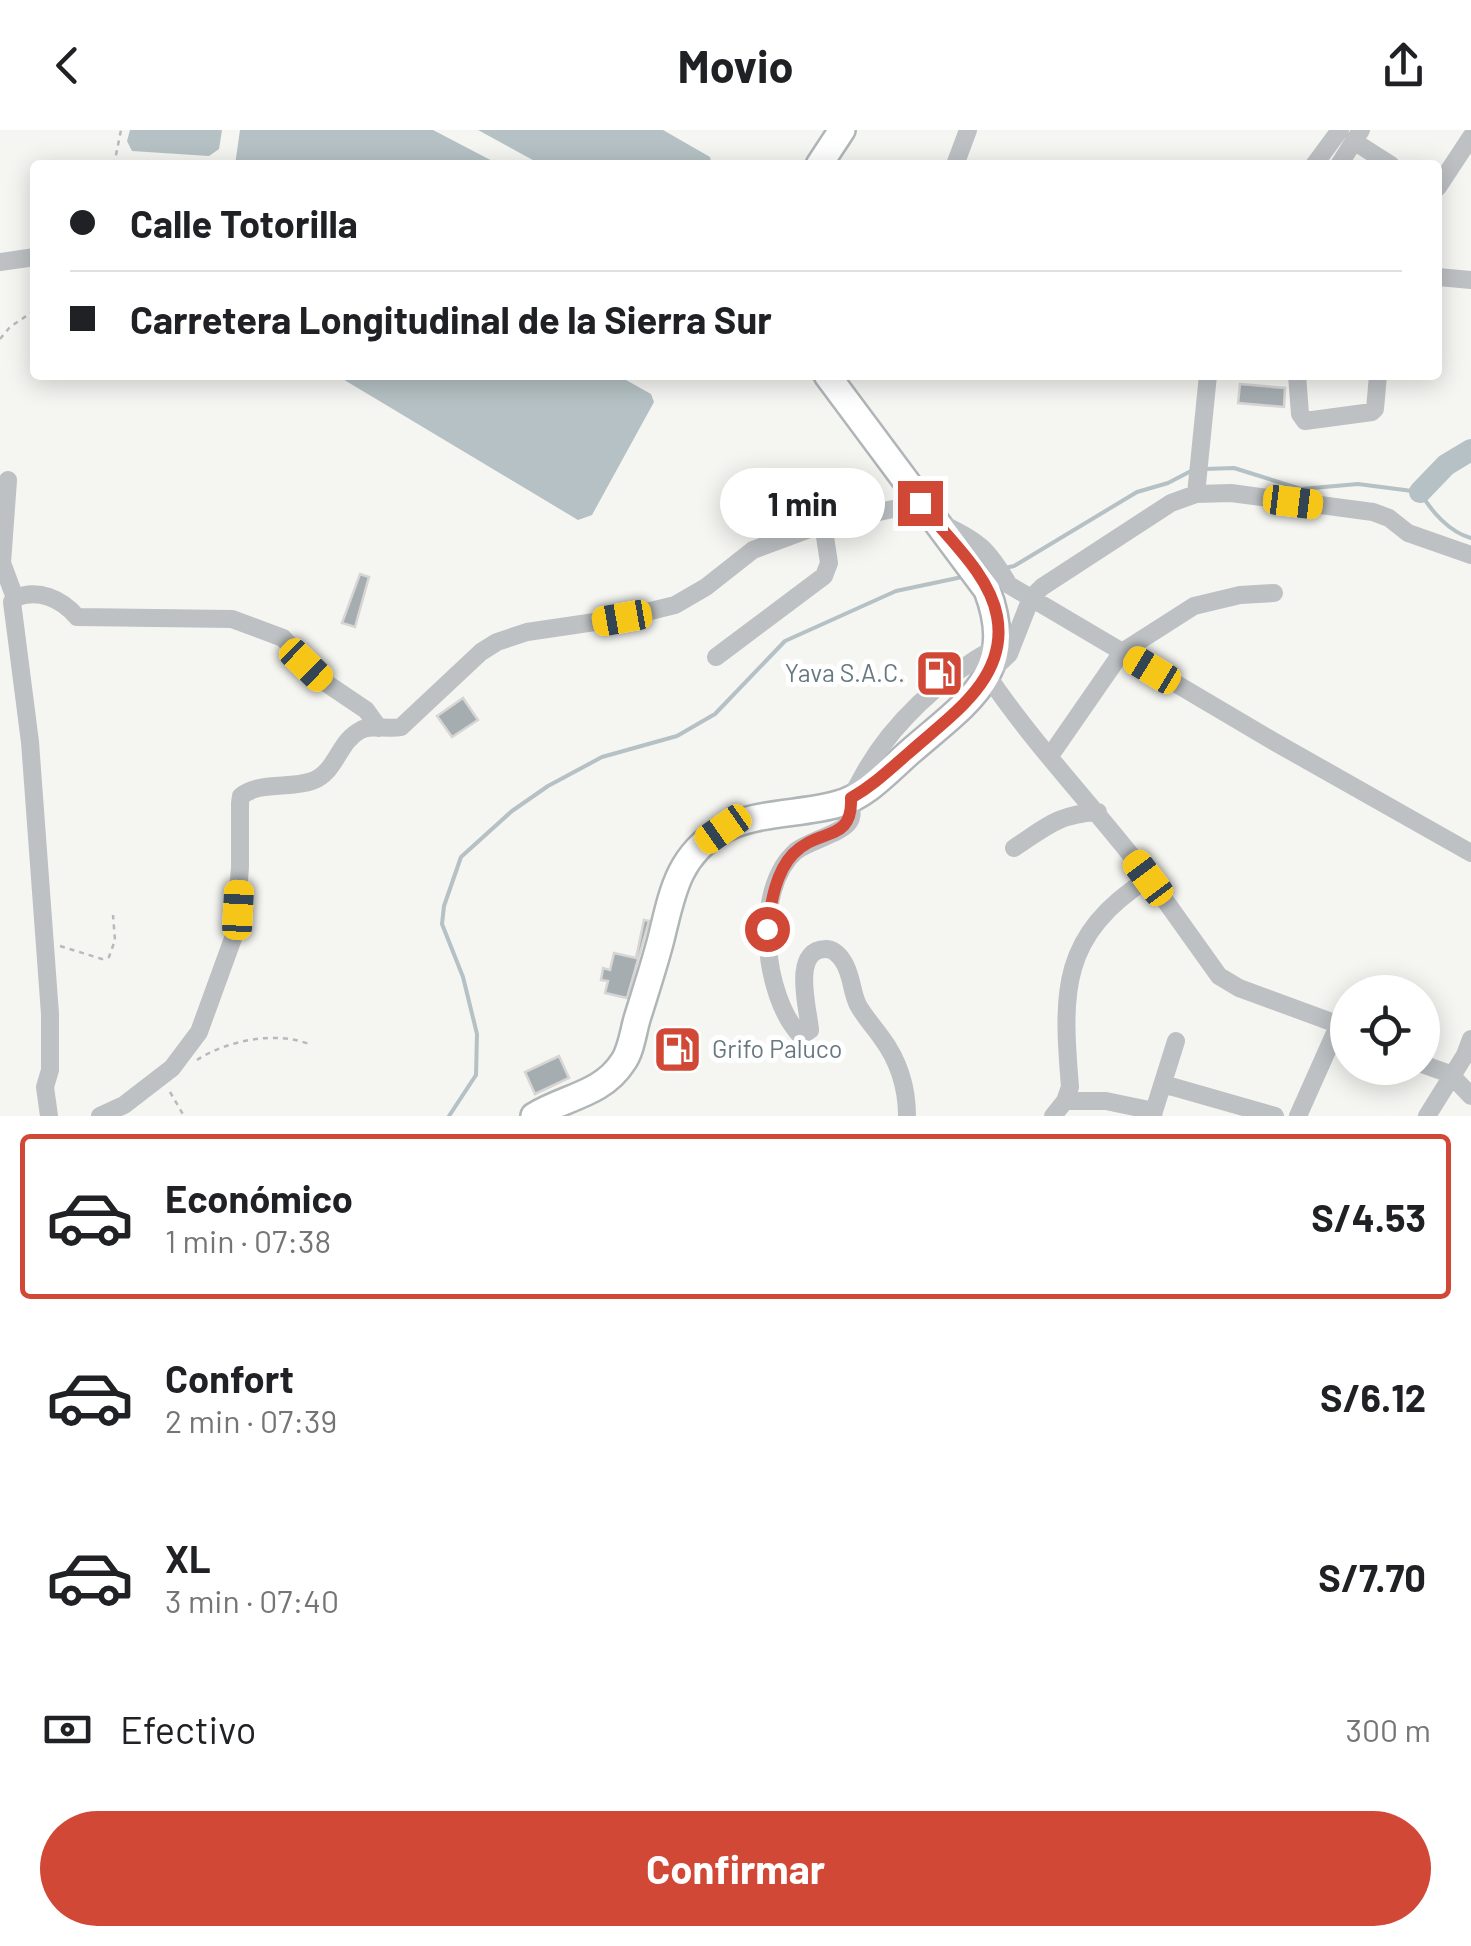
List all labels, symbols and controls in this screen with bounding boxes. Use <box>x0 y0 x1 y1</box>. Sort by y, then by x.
icon: back <box>40 38 95 93</box>
text: Movio <box>678 38 793 92</box>
icon: share <box>1376 38 1431 93</box>
text: Calle Totorilla <box>130 200 358 246</box>
text: Carretera Longitudinal de la Sierra Sur <box>130 296 772 342</box>
callout: 1 min <box>720 468 885 538</box>
route end <box>898 481 943 526</box>
car <box>1261 483 1325 521</box>
text: 1 min <box>767 484 838 522</box>
car <box>590 598 654 638</box>
car <box>274 633 338 697</box>
car <box>1119 642 1185 698</box>
fuel station icon: Yava S.A.C. <box>914 647 966 699</box>
place label: Yava S.A.C. <box>785 657 905 687</box>
car <box>690 800 756 858</box>
car <box>1118 845 1178 911</box>
car <box>221 879 255 941</box>
route start <box>745 907 790 952</box>
map controls <box>1330 975 1440 1085</box>
button: locate <box>1330 975 1440 1085</box>
fuel station icon: Grifo Paluco <box>651 1023 703 1075</box>
place label: Grifo Paluco <box>712 1033 842 1063</box>
icon: car <box>45 1172 135 1262</box>
text: Económico <box>165 1175 353 1221</box>
text: S/4.53 <box>1311 1194 1426 1240</box>
text: 1 min · 07:38 <box>165 1221 331 1259</box>
icon: car <box>45 1352 135 1442</box>
text: Confort <box>165 1355 294 1401</box>
text: S/6.12 <box>1320 1374 1426 1420</box>
text: 2 min · 07:39 <box>165 1401 337 1439</box>
icon: car <box>45 1532 135 1622</box>
text: XL <box>165 1535 211 1581</box>
text: S/7.70 <box>1318 1554 1426 1600</box>
text: 3 min · 07:40 <box>165 1581 339 1619</box>
icon: cash <box>40 1702 95 1757</box>
text: Efectivo <box>120 1706 256 1752</box>
text: 300 m <box>1345 1710 1431 1748</box>
button: Confirmar <box>40 1811 1431 1926</box>

